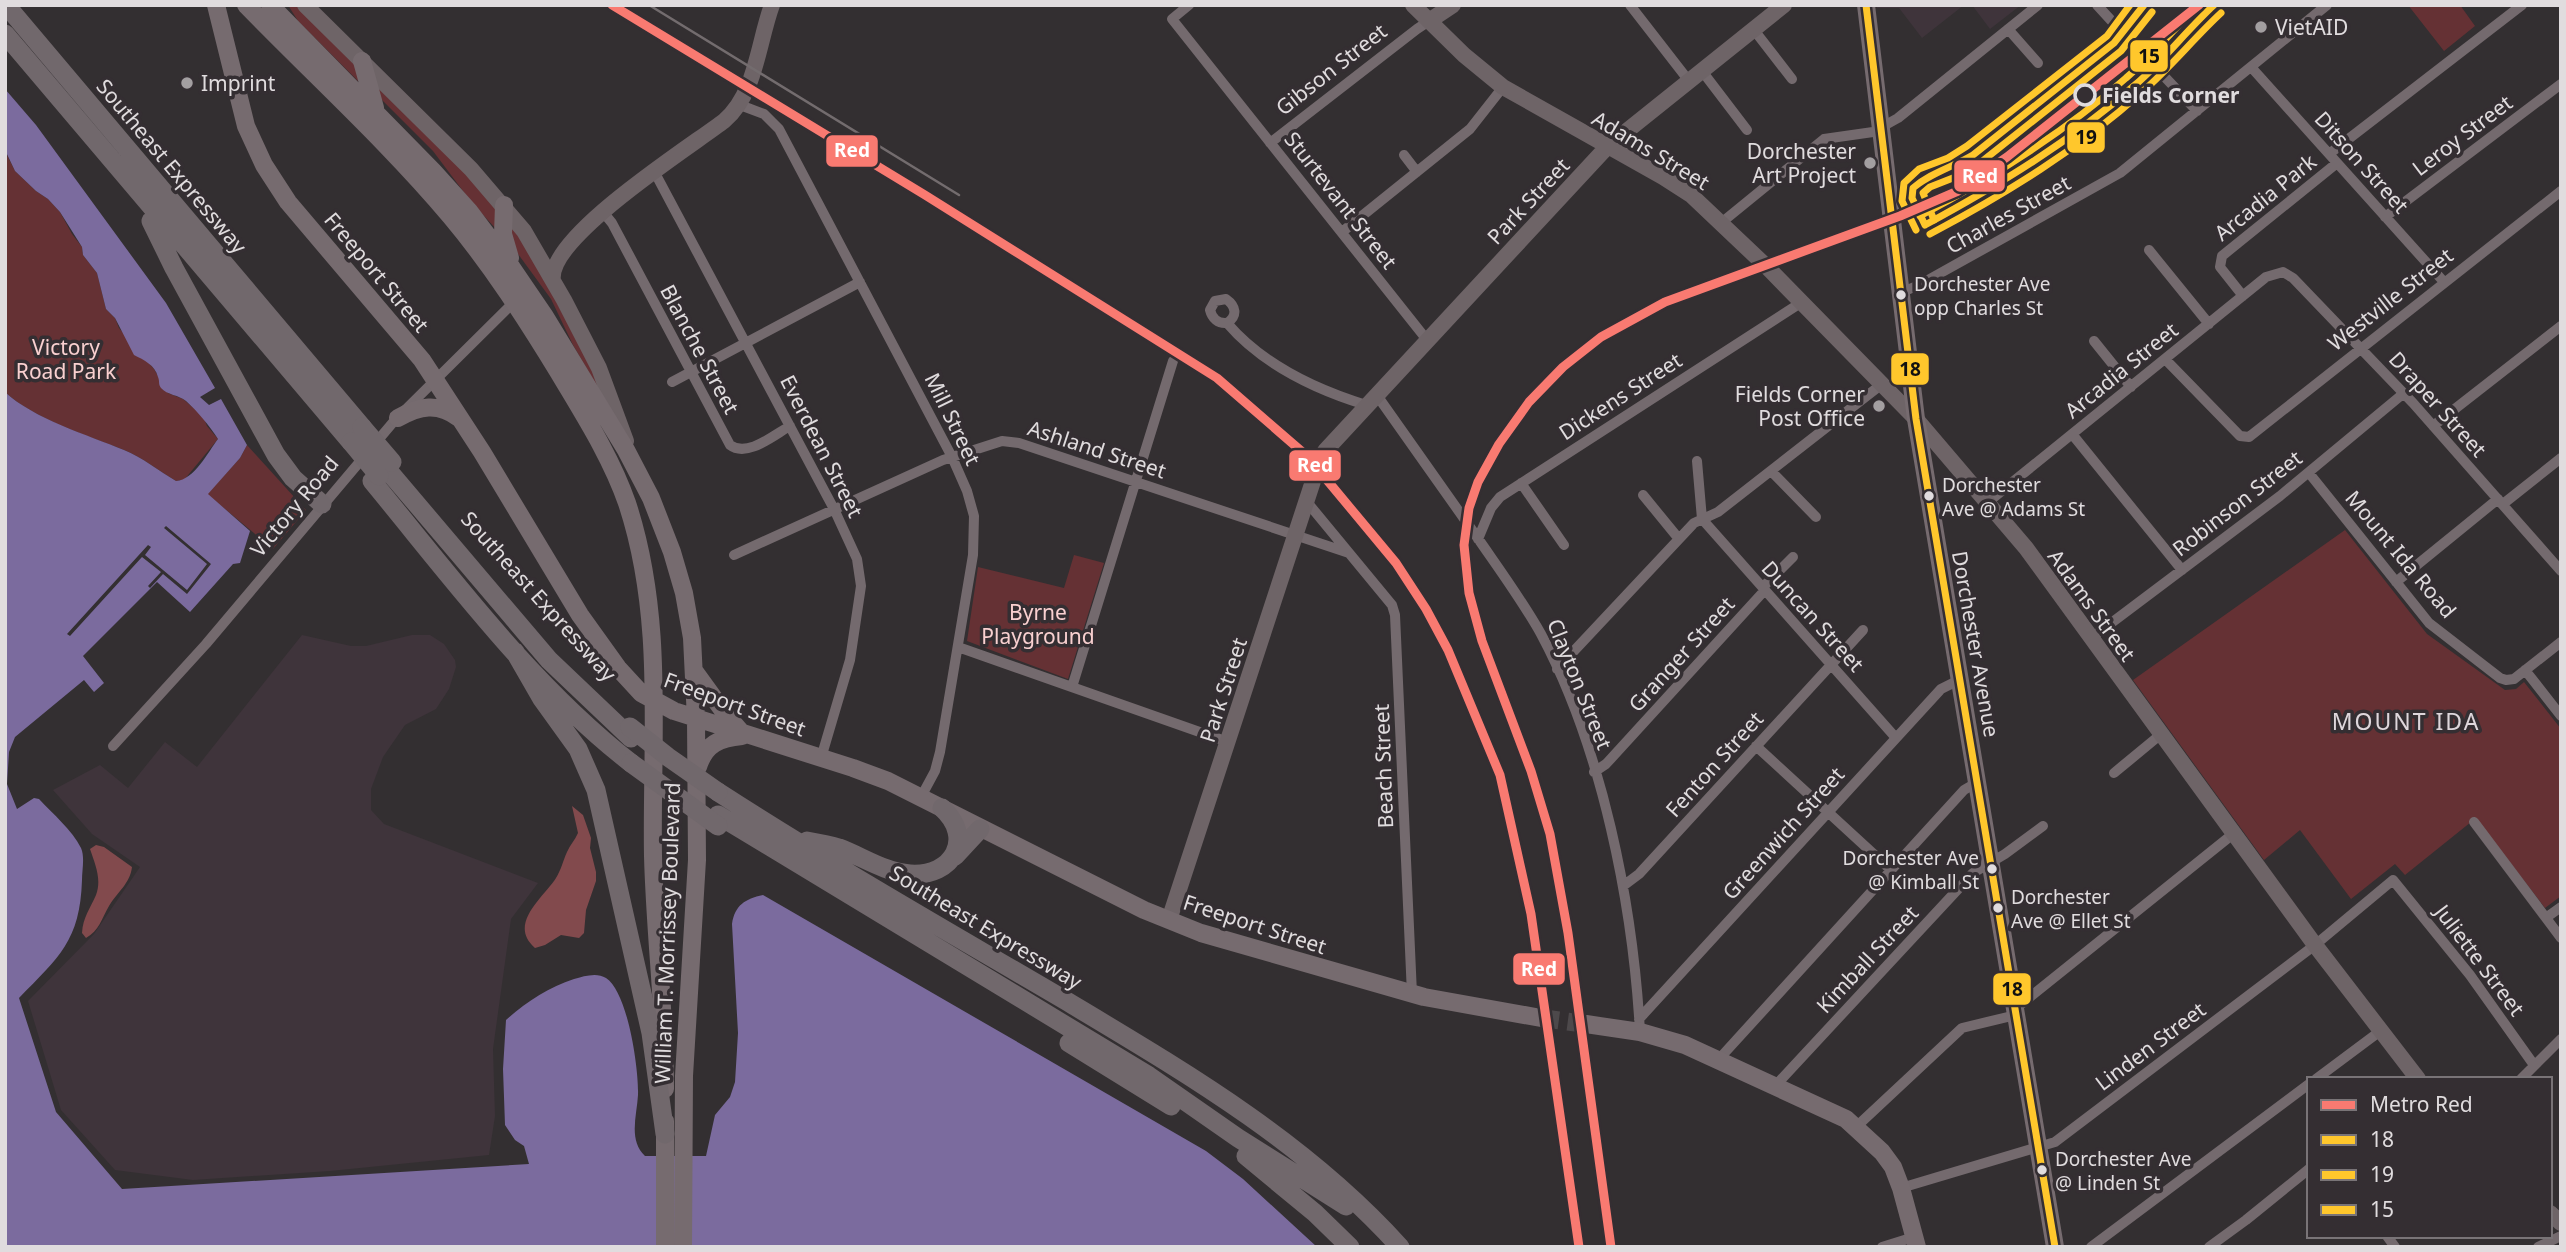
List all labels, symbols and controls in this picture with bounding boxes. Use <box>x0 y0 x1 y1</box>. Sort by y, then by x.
place label: VietAID <box>2275 13 2348 41</box>
street label: Gibson Street <box>1270 17 1393 121</box>
marker: VietAID <box>2253 19 2269 35</box>
line badge: 15 <box>2129 39 2169 73</box>
text: 15 <box>2138 43 2160 69</box>
place label: Imprint <box>201 69 276 97</box>
street label: Southeast Expressway <box>91 73 253 259</box>
marker: Imprint <box>179 75 195 91</box>
place label: Fields Corner <box>2102 81 2240 109</box>
marker: Fields Corner <box>2074 84 2096 106</box>
street label: Leroy Street <box>2406 88 2518 182</box>
street label: Adams Street <box>1587 104 1715 196</box>
street label: Ditson Street <box>2309 105 2416 219</box>
line badge: 19 <box>2066 121 2106 154</box>
text: 19 <box>2075 124 2097 150</box>
street label: Sturtevant Street <box>1279 126 1404 275</box>
line badge: Red <box>825 134 879 168</box>
text: Red <box>834 137 870 163</box>
place label: Dorchester Art Project <box>1747 137 1856 189</box>
street label: Arcadia Park <box>2208 147 2322 247</box>
street label: Park Street <box>1481 151 1576 250</box>
marker: Dorchester Art Project <box>1862 155 1878 171</box>
line badge: Red <box>1953 159 2006 193</box>
text: Red <box>1962 163 1998 189</box>
street label: Charles Street <box>1941 168 2076 260</box>
street label: Freeport Street <box>318 206 436 338</box>
street label: Westville Street <box>2322 241 2459 357</box>
place label: Dorchester Ave opp Charles St <box>1914 271 2050 321</box>
street label: Blanche Street <box>654 279 746 419</box>
marker: Dorchester Ave opp Charles St <box>1894 288 1908 302</box>
street label: Arcadia Street <box>2059 316 2184 424</box>
park label: Victory Road Park <box>16 333 117 385</box>
street label: Draper Street <box>2383 345 2493 463</box>
street label: Dickens Street <box>1553 346 1687 446</box>
line badge: 18 <box>1890 352 1930 386</box>
text: 18 <box>1899 356 1921 382</box>
street label: Mill Street <box>919 368 988 470</box>
street label: Everdean Street <box>774 370 870 522</box>
place label: Fields Corner Post Office <box>1735 380 1865 432</box>
marker: Fields Corner Post Office <box>1871 398 1887 414</box>
street label: Ashland Street <box>1024 413 1170 485</box>
street label: Robinson Street <box>2167 443 2308 562</box>
line badge: Red <box>1288 449 1342 482</box>
street label: Victory Road <box>244 450 344 562</box>
text: Red <box>1297 452 1333 478</box>
place label: Dorchester Ave @ Adams St <box>1942 472 2085 522</box>
street label: Mount Ida Road <box>2339 484 2463 624</box>
marker: Dorchester Ave @ Adams St <box>1922 489 1936 503</box>
street label: Southeast Expressway <box>455 505 623 687</box>
street label: Adams Street <box>2042 543 2142 667</box>
street label: Dorchester Avenue <box>1946 549 2006 739</box>
street label: Duncan Street <box>1756 555 1871 678</box>
street label: Granger Street <box>1622 590 1740 718</box>
park label: Byrne Playground <box>981 598 1095 650</box>
street label: Clayton Street <box>1541 615 1619 754</box>
street label: Park Street <box>1193 634 1253 746</box>
street label: Freeport Street <box>660 665 810 743</box>
street label: Beach Street <box>1367 703 1399 829</box>
street label: Fenton Street <box>1659 705 1769 823</box>
district label: MOUNT IDA <box>2332 705 2480 737</box>
street label: Greenwich Street <box>1716 760 1850 905</box>
street label: William T. Morrissey Boulevard <box>648 782 686 1084</box>
place label: Dorchester Ave @ Kimball St <box>1843 845 1979 895</box>
street label: Southeast Expressway <box>885 858 1087 996</box>
marker: Dorchester Ave @ Kimball St <box>1985 862 1999 876</box>
place label: Dorchester Ave @ Ellet St <box>2011 884 2131 934</box>
street label: Freeport Street <box>1180 888 1330 960</box>
street label: Juliette Street <box>2428 897 2531 1022</box>
street label: Kimball Street <box>1810 899 1924 1019</box>
marker: Dorchester Ave @ Ellet St <box>1991 901 2005 915</box>
line badge: Red <box>1512 952 1566 986</box>
text: Red <box>1521 956 1557 982</box>
line badge: 18 <box>1992 972 2032 1006</box>
text: 18 <box>2001 976 2023 1002</box>
street label: Linden Street <box>2089 995 2211 1097</box>
legend <box>2307 1077 2552 1238</box>
text: Metro Red <box>2370 1090 2473 1118</box>
text: 18 <box>2370 1125 2394 1153</box>
place label: Dorchester Ave @ Linden St <box>2055 1146 2191 1196</box>
text: 19 <box>2370 1160 2394 1188</box>
marker: Dorchester Ave @ Linden St <box>2035 1163 2049 1177</box>
text: 15 <box>2370 1195 2394 1223</box>

